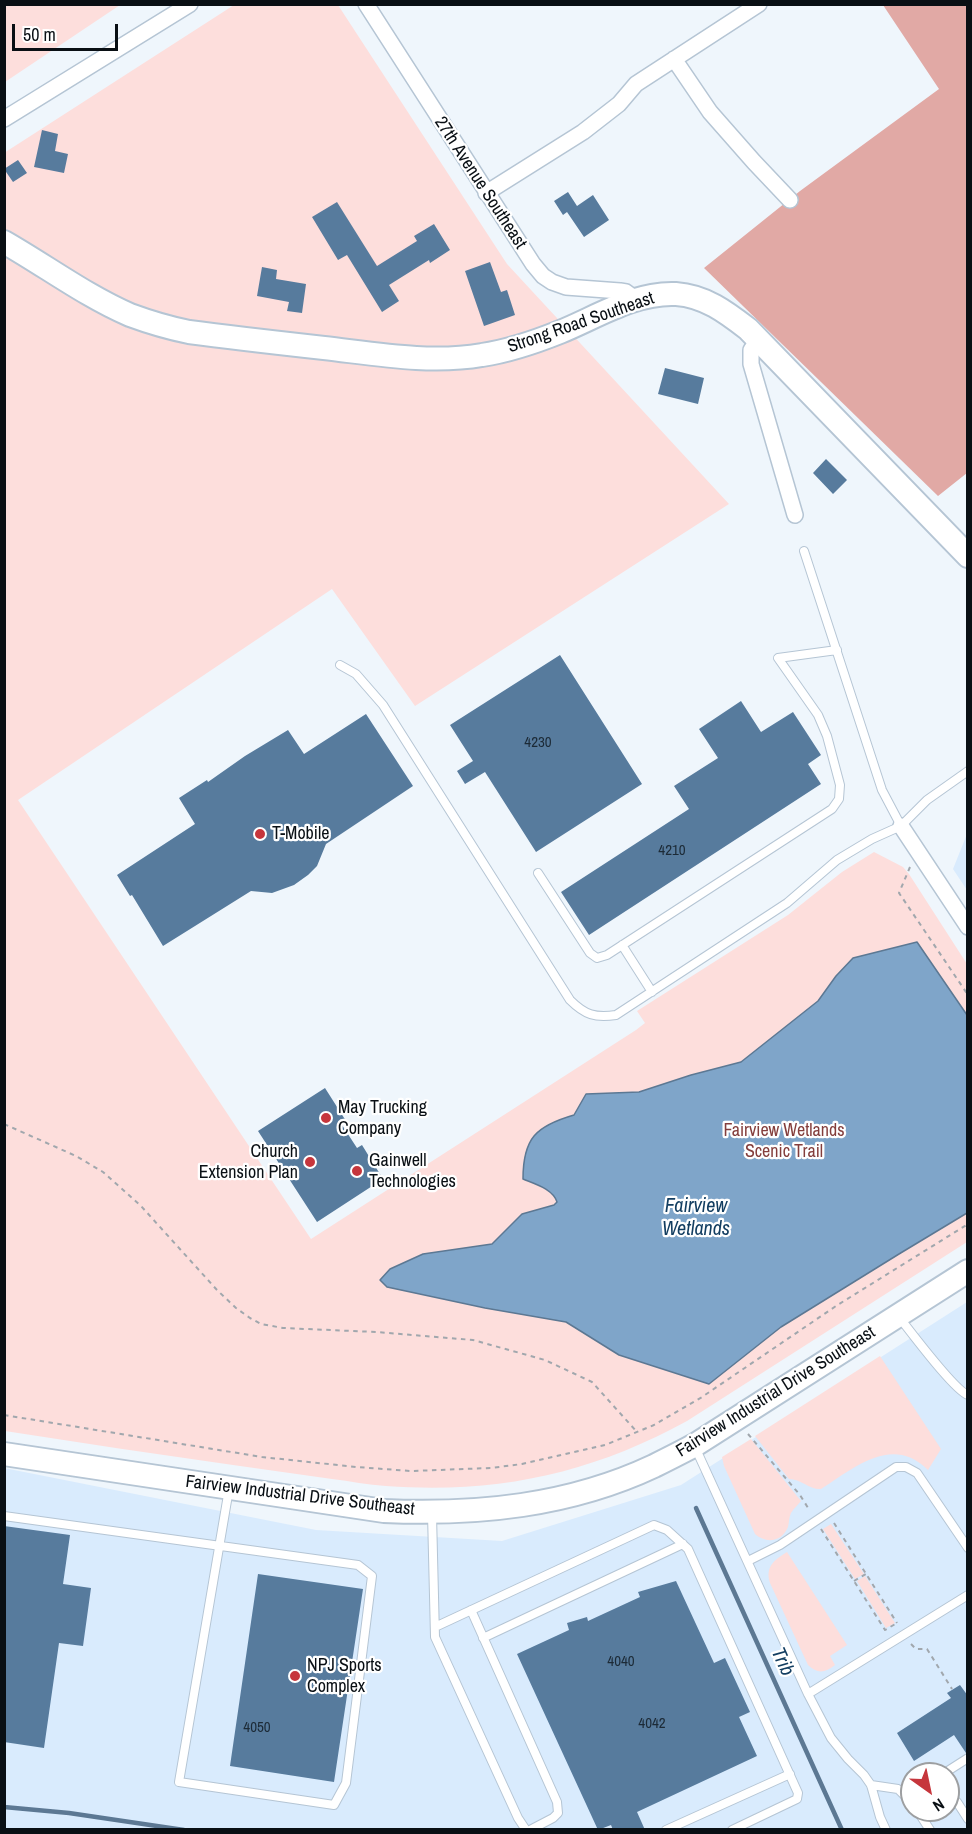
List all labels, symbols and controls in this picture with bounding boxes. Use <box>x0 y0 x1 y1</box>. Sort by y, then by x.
scale bar <box>15 12 122 50</box>
text: 50 m <box>23 22 56 47</box>
street label: 27th Avenue Southeast <box>429 113 531 253</box>
street label: Strong Road Southeast <box>505 288 657 358</box>
house number: 4230 <box>524 734 552 752</box>
place label: T-Mobile <box>272 823 329 845</box>
marker: T-Mobile <box>253 827 267 841</box>
house number: 4210 <box>658 842 686 860</box>
place label: May Trucking Company <box>338 1097 427 1140</box>
marker: May Trucking Company <box>319 1111 333 1125</box>
park label: Fairview Wetlands Scenic Trail <box>723 1120 845 1162</box>
place label: Church Extension Plan <box>199 1141 298 1184</box>
place label: Gainwell Technologies <box>369 1150 456 1192</box>
marker: Church Extension Plan <box>303 1155 317 1169</box>
marker: Gainwell Technologies <box>350 1164 364 1178</box>
water label: Fairview Wetlands <box>662 1195 730 1242</box>
street label: Fairview Industrial Drive Southeast <box>672 1322 880 1462</box>
street label: Fairview Industrial Drive Southeast <box>184 1471 416 1521</box>
water label: Trib <box>765 1644 799 1680</box>
house number: 4040 <box>607 1653 635 1671</box>
place label: NPJ Sports Complex <box>307 1655 382 1698</box>
marker: NPJ Sports Complex <box>288 1669 302 1683</box>
house number: 4042 <box>638 1715 666 1733</box>
house number: 4050 <box>243 1719 271 1737</box>
north arrow <box>900 1762 960 1822</box>
text: N <box>929 1794 949 1817</box>

